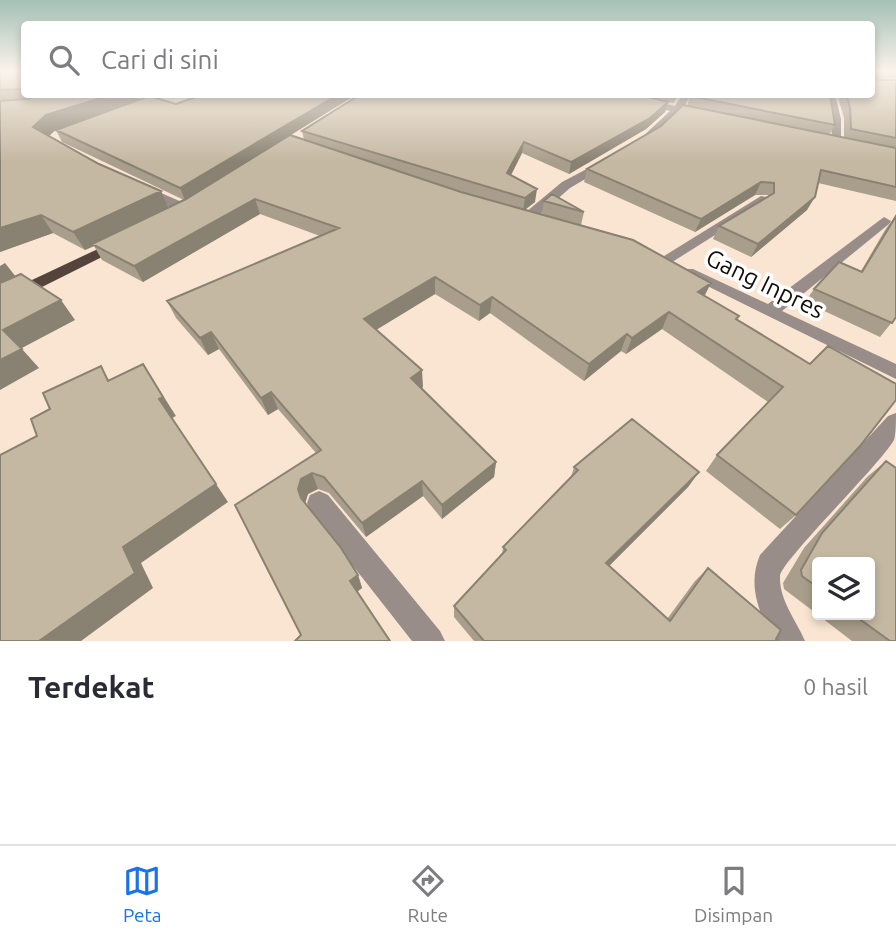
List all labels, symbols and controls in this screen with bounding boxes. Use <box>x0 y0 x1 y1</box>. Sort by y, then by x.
search box <box>21 21 875 98</box>
icon: search <box>45 41 83 79</box>
text: Cari di sini <box>101 45 219 74</box>
street label: Gang Inpres <box>702 243 829 324</box>
map controls <box>812 557 875 620</box>
button: layers <box>812 557 875 620</box>
text: Terdekat <box>28 670 154 704</box>
text: 0 hasil <box>803 674 868 699</box>
tab: Peta <box>123 862 162 926</box>
tab: Rute <box>408 862 448 926</box>
tab: Disimpan <box>694 862 773 926</box>

